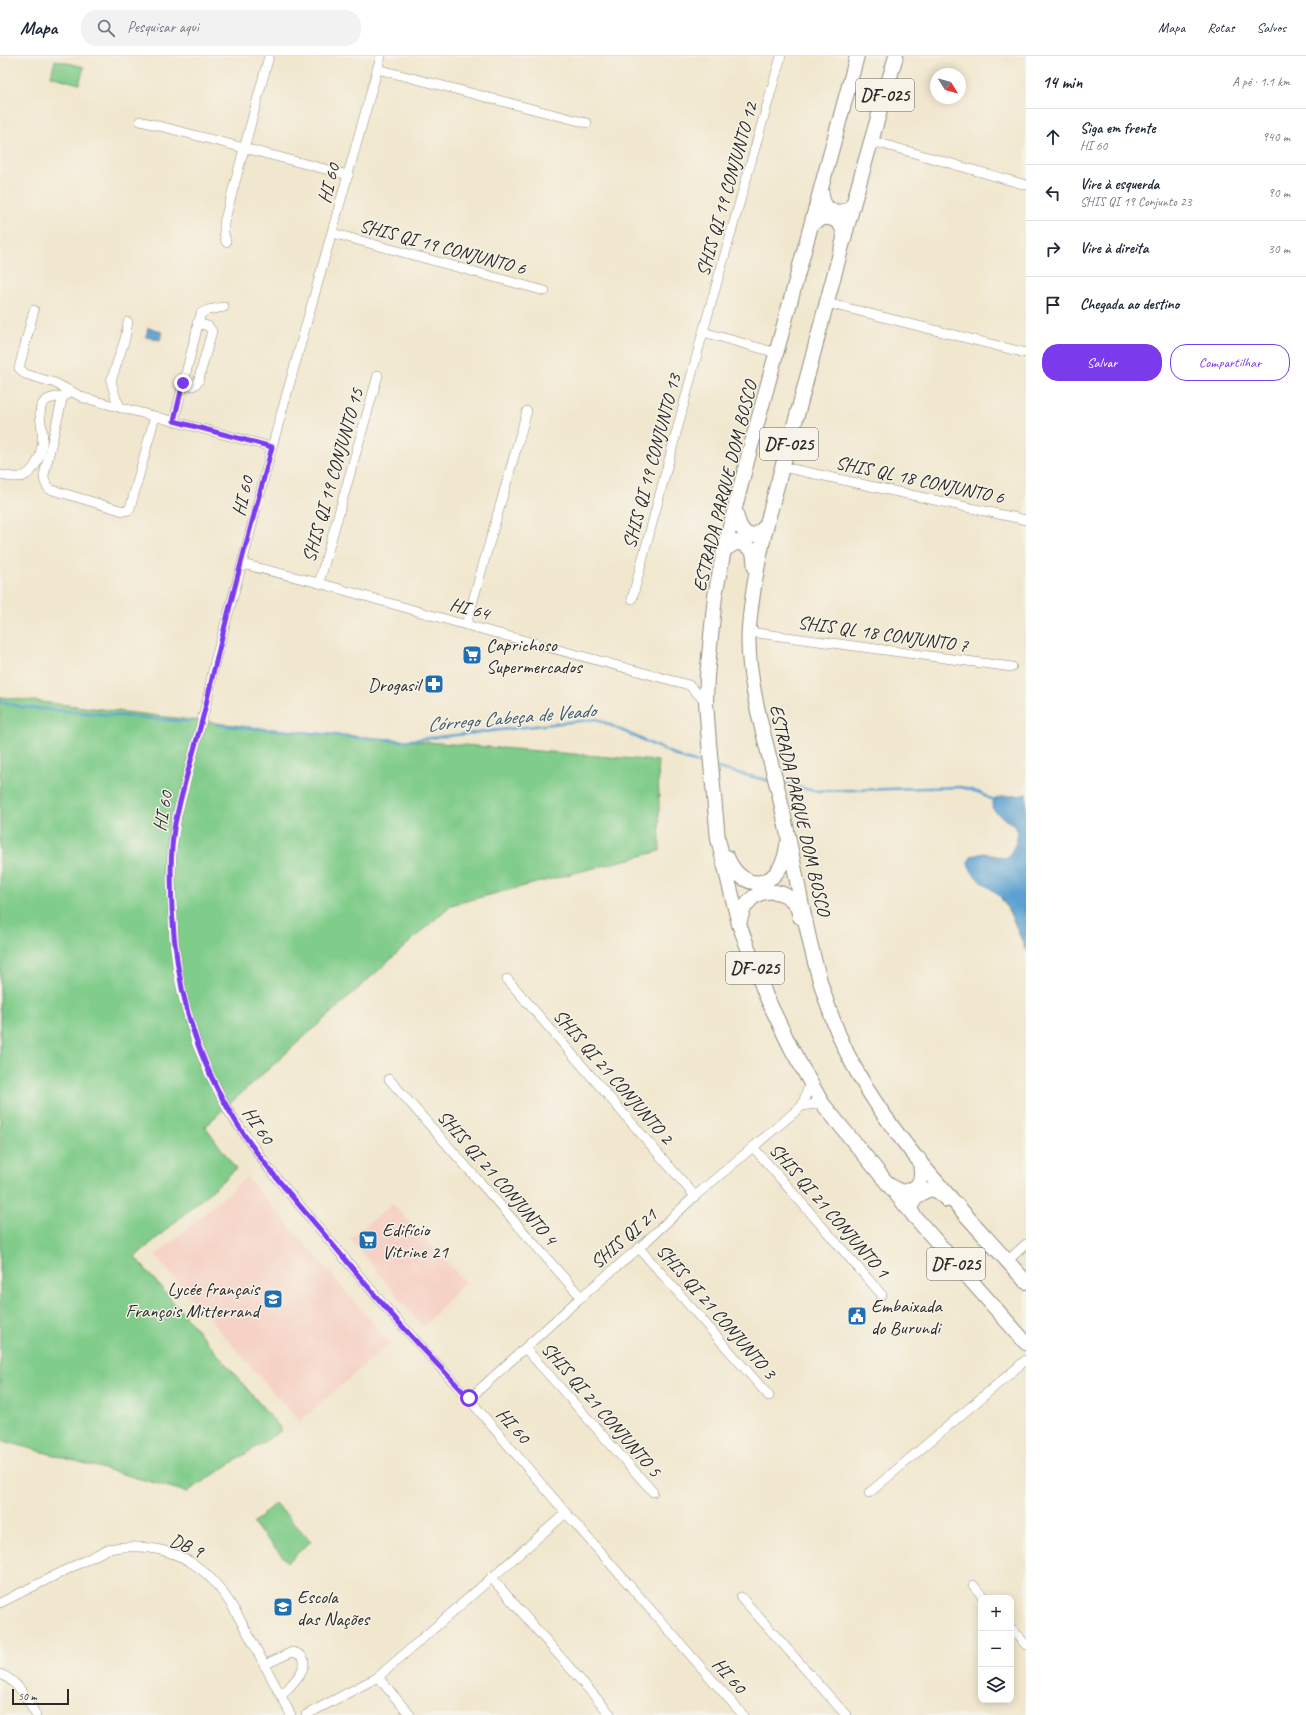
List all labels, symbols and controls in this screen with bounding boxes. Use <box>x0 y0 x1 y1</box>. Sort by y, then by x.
search box <box>81 10 361 46</box>
text: Mapa <box>20 16 57 40</box>
icon: search <box>95 17 117 39</box>
text: Pesquisar aqui <box>127 18 199 37</box>
text: Mapa <box>1158 19 1185 36</box>
text: Rotas <box>1207 19 1235 36</box>
text: Salvos <box>1257 19 1286 36</box>
north arrow <box>930 68 966 104</box>
text: 14 min <box>1042 72 1082 93</box>
text: A pé · 1.1 km <box>1232 74 1290 90</box>
road number: DF-025 <box>856 79 914 111</box>
street label: SHIS QI 19 CONJUNTO 12 <box>691 98 764 279</box>
text: Siga em frente <box>1080 119 1156 138</box>
icon: ahead <box>1042 126 1064 148</box>
text: 940 m <box>1262 129 1290 145</box>
text: HI 60 <box>1080 138 1107 154</box>
street label: HI 60 <box>312 159 346 206</box>
text: Vire à esquerda <box>1080 175 1159 194</box>
icon: left <box>1042 182 1064 204</box>
text: 90 m <box>1268 185 1290 201</box>
text: SHIS QI 19 Conjunto 23 <box>1080 194 1192 210</box>
street label: SHIS QI 19 CONJUNTO 6 <box>357 213 530 281</box>
icon: right <box>1042 238 1064 260</box>
text: Vire à direita <box>1080 239 1149 258</box>
text: 30 m <box>1268 241 1290 257</box>
icon: arrive <box>1042 294 1064 316</box>
text: Chegada ao destino <box>1080 295 1179 314</box>
button: Salvar <box>1042 344 1162 381</box>
button: Compartilhar <box>1170 344 1290 381</box>
street label: SHIS QI 19 CONJUNTO 13 <box>617 370 687 551</box>
route end <box>174 374 192 392</box>
street label: ESTRADA PARQUE DOM BOSCO <box>687 376 763 594</box>
street label: SHIS QI 19 CONJUNTO 15 <box>297 384 370 565</box>
road number: DF-025 <box>760 428 818 460</box>
street label: SHIS QL 18 CONJUNTO 6 <box>833 450 1008 510</box>
street label: HI 60 <box>226 473 260 519</box>
street label: HI 64 <box>447 592 495 626</box>
street label: SHIS QL 18 CONJUNTO 7 <box>796 610 971 658</box>
place label: Caprichoso Supermercados <box>486 633 584 679</box>
supermarket icon: Caprichoso Supermercados <box>461 644 483 666</box>
place label: Drogasil <box>368 673 424 697</box>
pharmacy icon: Drogasil <box>423 673 445 695</box>
water label: Córrego Cabeça de Veado <box>426 697 600 737</box>
street label: ESTRADA PARQUE DOM BOSCO <box>764 702 837 921</box>
street label: HI 60 <box>147 788 179 833</box>
road number: DF-025 <box>726 952 784 984</box>
street label: SHIS QI 21 CONJUNTO 2 <box>548 1004 679 1150</box>
street label: HI 60 <box>237 1102 280 1150</box>
street label: SHIS QI 21 CONJUNTO 4 <box>432 1105 564 1252</box>
street label: SHIS QI 21 CONJUNTO 1 <box>764 1138 895 1284</box>
street label: SHIS QI 21 <box>586 1202 663 1274</box>
place label: Edifício Vitrine 21 <box>382 1218 449 1264</box>
supermarket icon: Edifício Vitrine 21 <box>357 1229 379 1251</box>
street label: SHIS QI 21 CONJUNTO 3 <box>651 1239 782 1385</box>
road number: DF-025 <box>927 1248 985 1280</box>
place label: Lycée français François Mitterrand <box>126 1277 263 1323</box>
school or university icon: Lycée français François Mitterrand <box>262 1288 284 1310</box>
place label: Embaixada do Burundi <box>871 1294 944 1340</box>
public building icon: Embaixada do Burundi <box>846 1305 868 1327</box>
street label: SHIS QI 21 CONJUNTO 5 <box>536 1337 667 1483</box>
route start <box>460 1389 478 1407</box>
street label: HI 60 <box>491 1403 536 1450</box>
street label: DB 9 <box>166 1528 208 1564</box>
place label: Escola das Nações <box>297 1585 371 1631</box>
map controls <box>978 1595 1014 1703</box>
button: + <box>978 1595 1014 1631</box>
school or university icon: Escola das Nações <box>272 1596 294 1618</box>
button: − <box>978 1631 1014 1667</box>
street label: HI 60 <box>707 1653 752 1700</box>
button: layers <box>978 1667 1014 1703</box>
scale bar <box>12 1687 69 1706</box>
text: 50 m <box>18 1689 37 1703</box>

